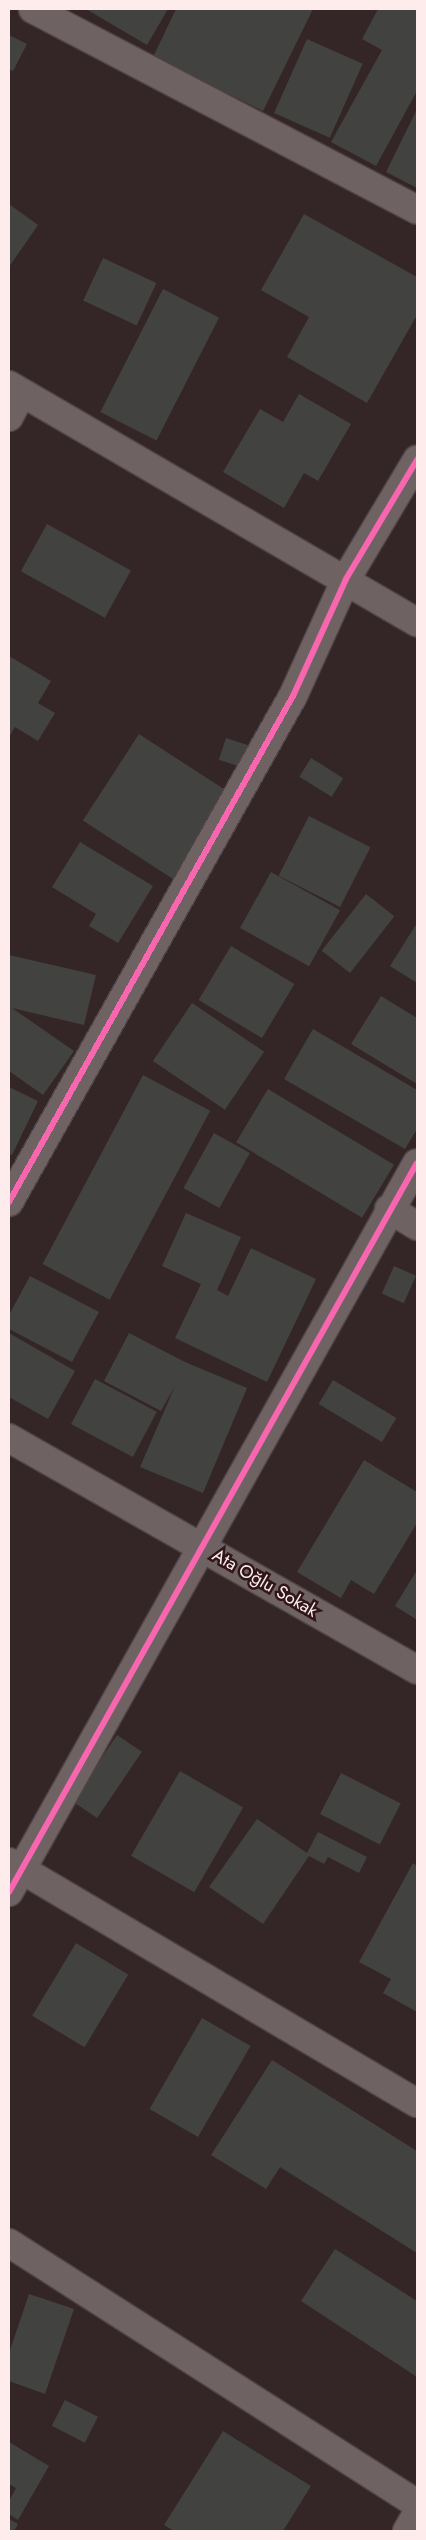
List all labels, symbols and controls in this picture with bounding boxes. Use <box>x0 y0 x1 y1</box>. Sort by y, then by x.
street label: Ata Oğlu Sokak <box>209 1544 321 1622</box>

